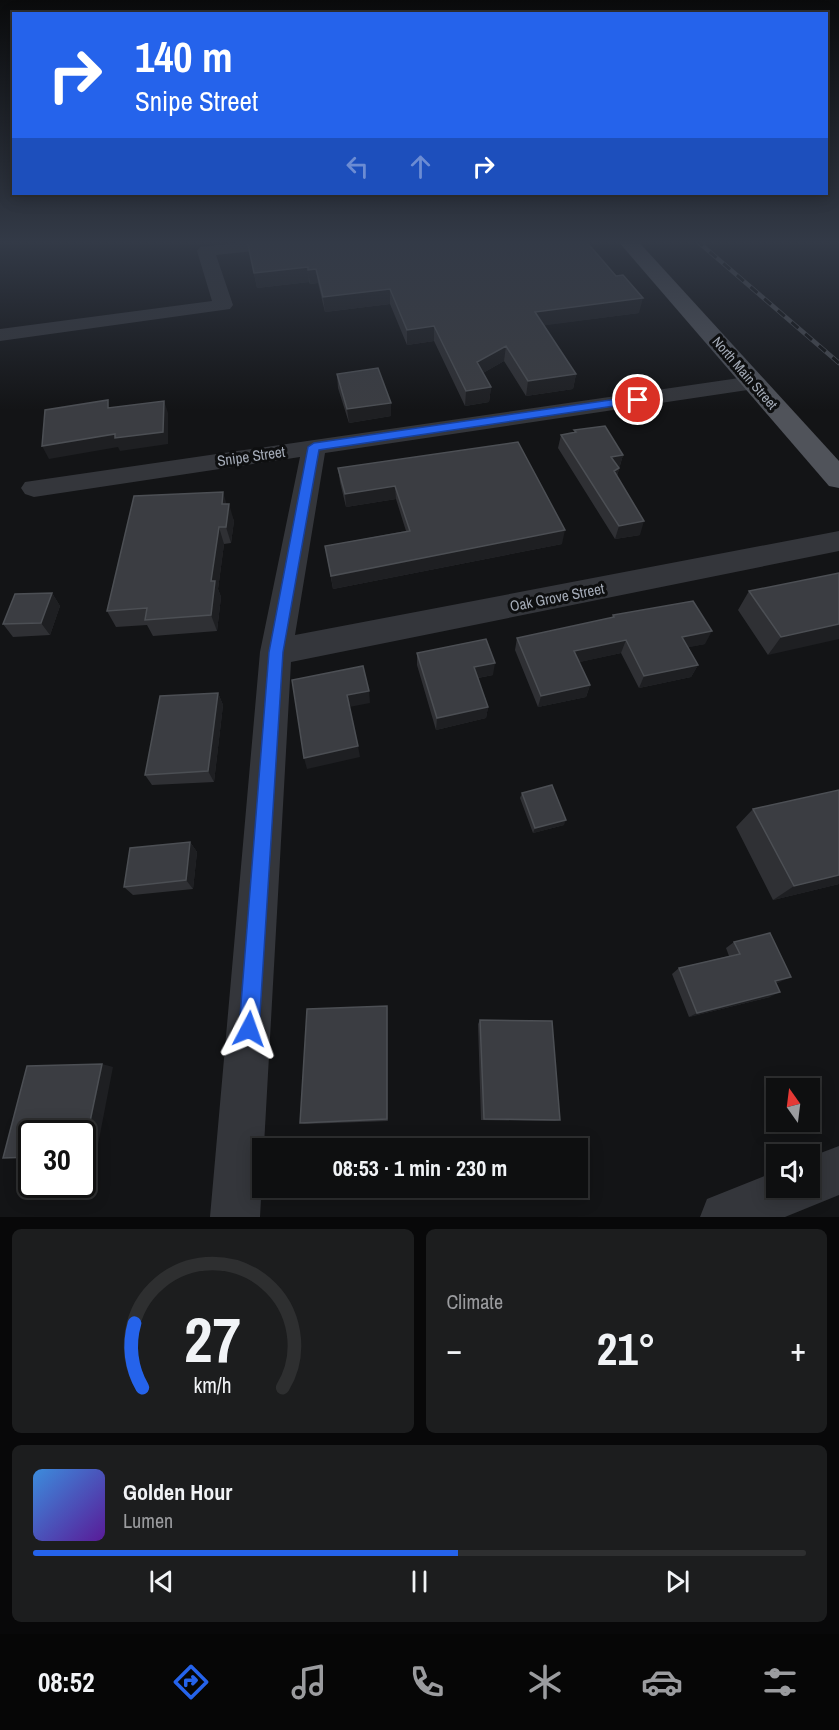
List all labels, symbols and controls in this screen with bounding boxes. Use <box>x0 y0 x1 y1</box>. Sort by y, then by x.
text: 140 m <box>135 29 233 85</box>
icon: right <box>36 36 114 114</box>
text: Snipe Street <box>135 83 258 119</box>
icon: left <box>341 150 374 183</box>
icon: ahead <box>404 150 437 183</box>
icon: right <box>467 150 500 183</box>
street label: North Main Street <box>708 333 782 413</box>
pin <box>612 374 663 425</box>
icon: arrive <box>621 383 654 416</box>
street label: Snipe Street <box>216 441 287 471</box>
street label: Oak Grove Street <box>508 577 607 616</box>
position arrow <box>217 997 281 1061</box>
north arrow <box>766 1078 820 1132</box>
map controls <box>766 1078 820 1198</box>
speed limit sign: 30 <box>18 1120 96 1198</box>
button: sound <box>766 1144 820 1198</box>
text: 08:53 · 1 min · 230 m <box>333 1153 507 1183</box>
text: Climate <box>447 1288 503 1315</box>
text: 27 <box>184 1297 241 1381</box>
text: 21° <box>597 1318 656 1379</box>
text: − <box>447 1327 462 1371</box>
text: + <box>790 1327 806 1371</box>
text: km/h <box>194 1371 232 1400</box>
text: Golden Hour <box>123 1477 232 1507</box>
text: Lumen <box>123 1507 173 1534</box>
icon: previous <box>145 1565 178 1598</box>
icon: pause <box>403 1565 436 1598</box>
icon: next <box>661 1565 694 1598</box>
icon: directions <box>170 1661 212 1703</box>
icon: music <box>288 1661 330 1703</box>
icon: phone <box>406 1661 448 1703</box>
icon: climate <box>524 1661 566 1703</box>
icon: car <box>641 1661 683 1703</box>
icon: filters <box>759 1661 801 1703</box>
text: 08:52 <box>38 1664 95 1700</box>

